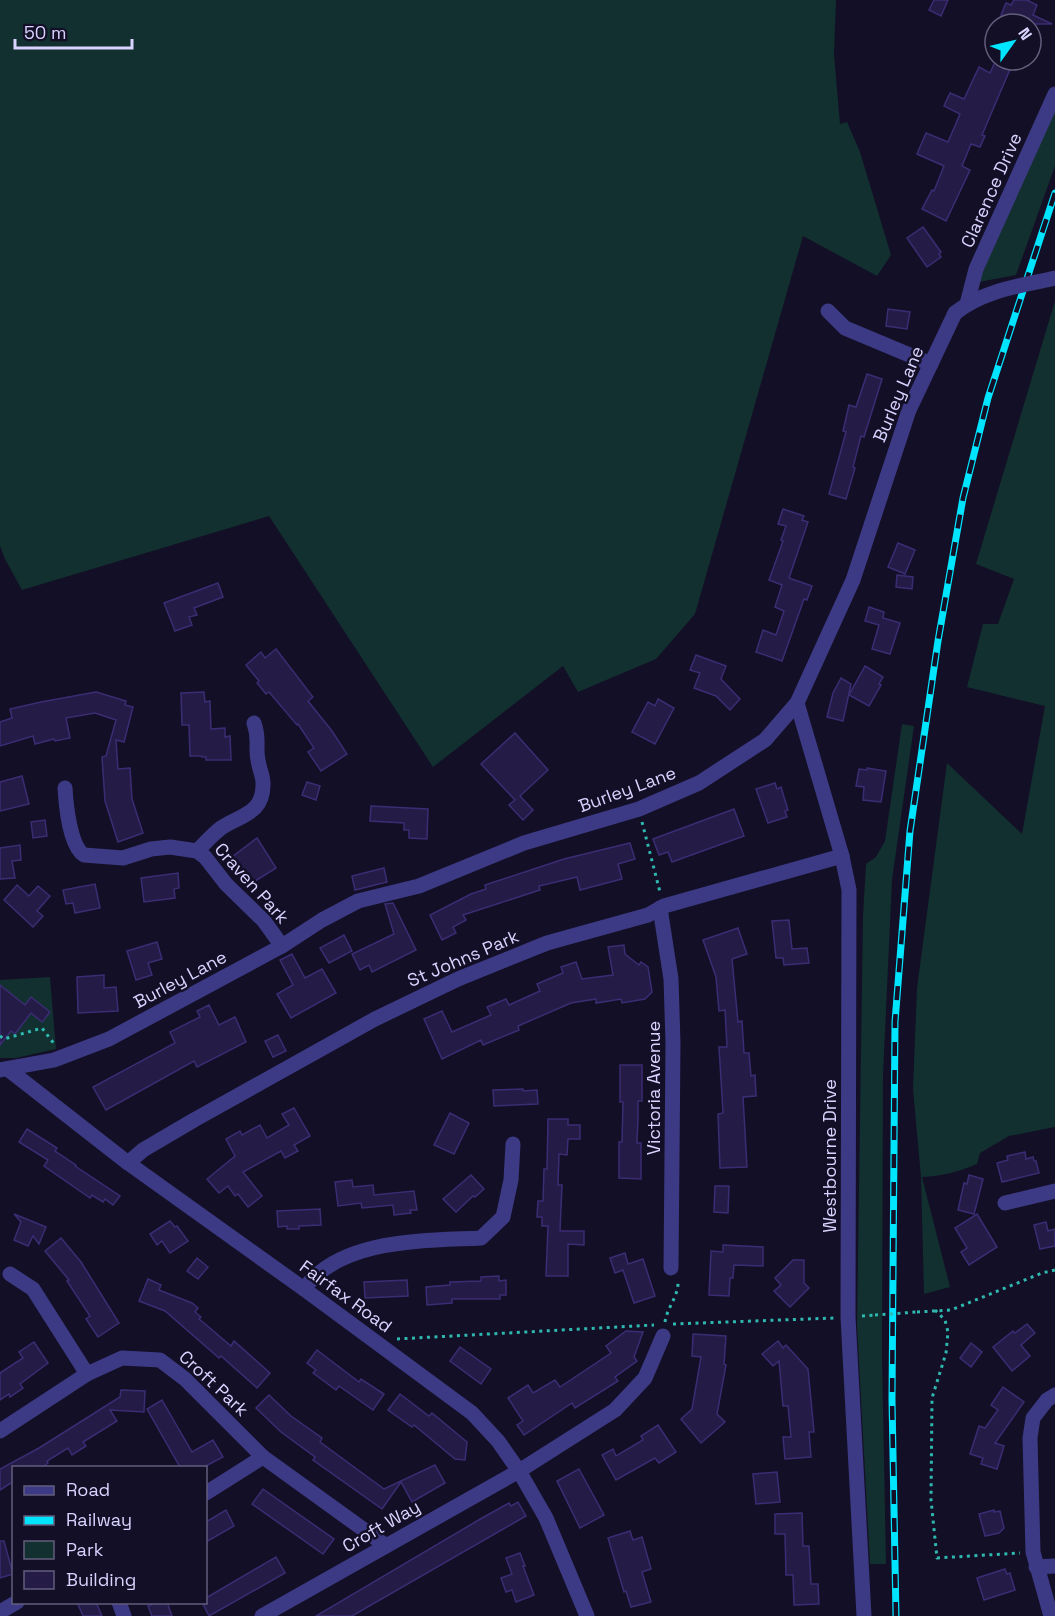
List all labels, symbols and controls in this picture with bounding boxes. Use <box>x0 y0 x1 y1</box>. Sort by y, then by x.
scale bar <box>15 12 132 50</box>
north arrow <box>983 12 1043 72</box>
text: 50 m <box>24 21 66 44</box>
text: N <box>1013 24 1037 44</box>
street label: Clarence Drive <box>955 129 1027 251</box>
street label: Burley Lane <box>867 342 929 446</box>
street label: Burley Lane <box>575 761 679 817</box>
street label: Craven Park <box>210 838 295 928</box>
street label: St Johns Park <box>404 924 523 992</box>
street label: Burley Lane <box>129 945 231 1013</box>
street label: Victoria Avenue <box>642 1021 665 1155</box>
street label: Westbourne Drive <box>818 1079 841 1233</box>
street label: Fairfax Road <box>295 1255 397 1337</box>
street label: Croft Park <box>174 1345 254 1421</box>
legend <box>12 1466 207 1604</box>
text: Road <box>66 1478 110 1501</box>
street label: Croft Way <box>338 1495 424 1557</box>
text: Railway <box>66 1508 132 1531</box>
text: Park <box>66 1538 104 1561</box>
text: Building <box>66 1568 136 1591</box>

